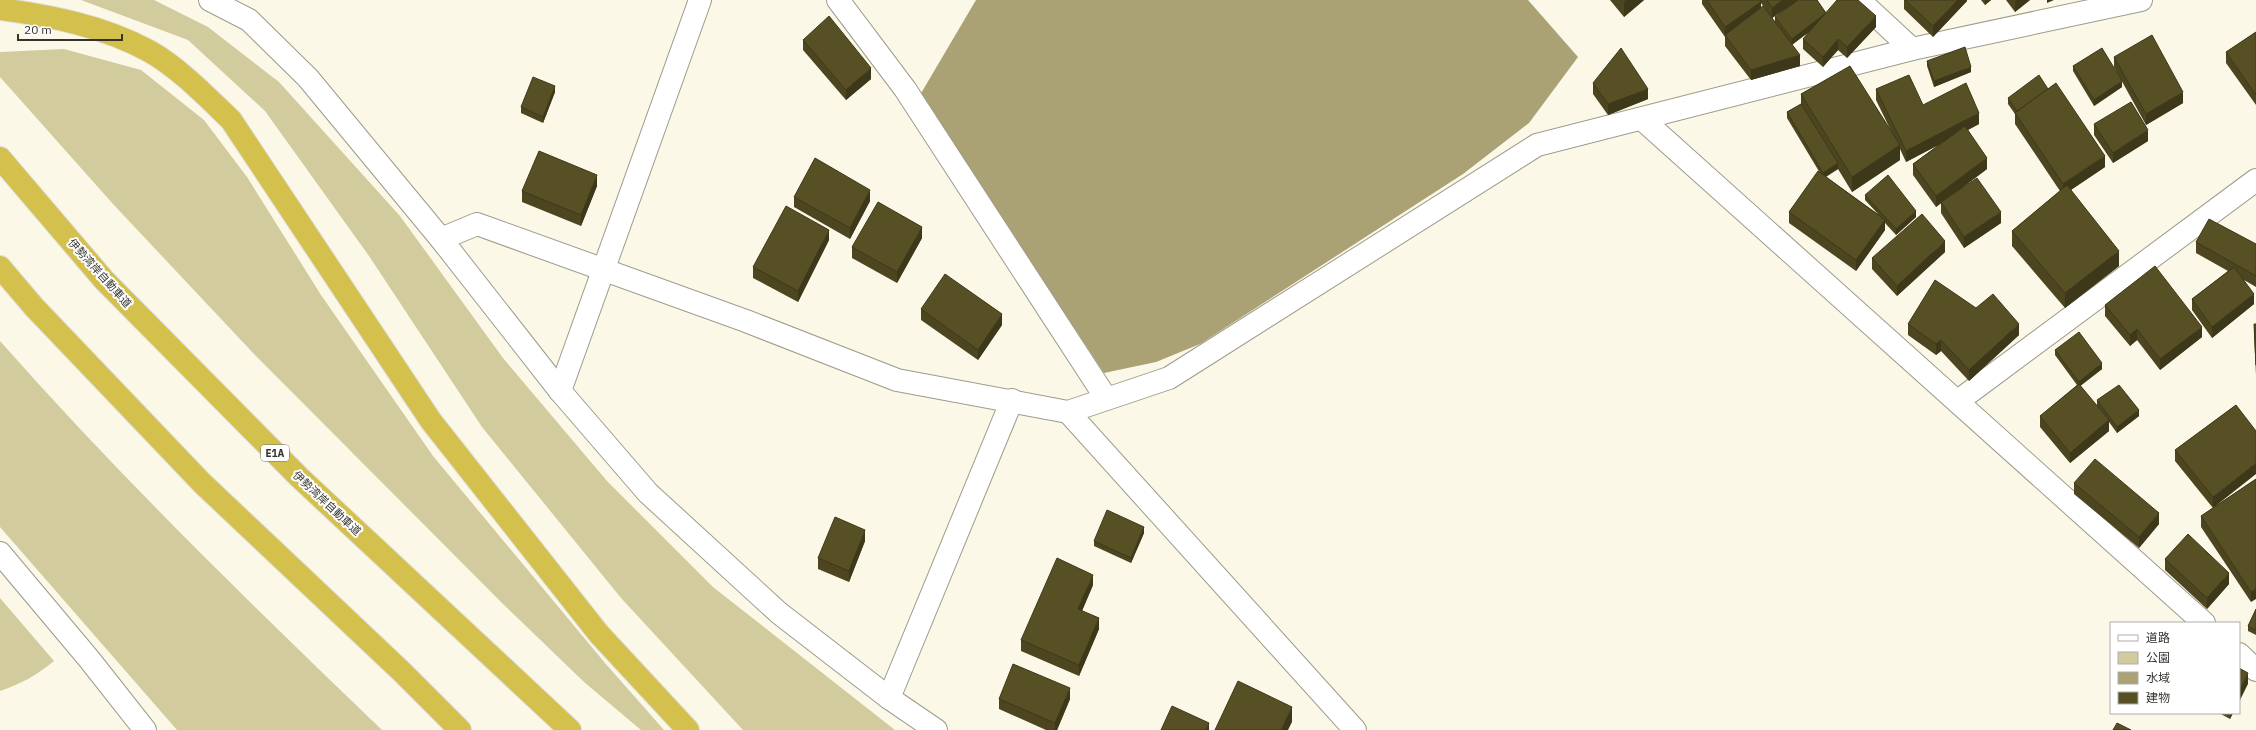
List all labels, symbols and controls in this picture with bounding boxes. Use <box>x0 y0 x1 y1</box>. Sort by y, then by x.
scale bar <box>18 16 122 42</box>
text: 20 m <box>24 22 52 37</box>
street label: 伊勢湾岸自動車道 <box>65 236 135 310</box>
road number: E1A <box>261 445 289 461</box>
street label: 伊勢湾岸自動車道 <box>290 468 364 538</box>
legend <box>2110 622 2240 714</box>
text: 道路 <box>2146 630 2170 645</box>
text: 公園 <box>2146 650 2170 665</box>
text: 水域 <box>2146 670 2170 685</box>
text: 建物 <box>2146 690 2170 705</box>

